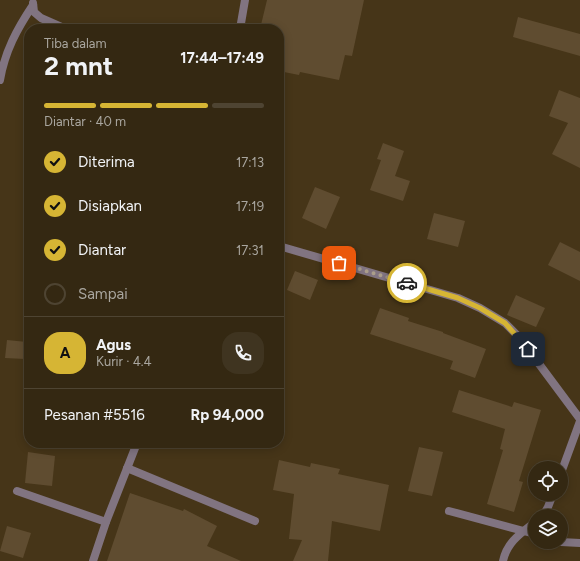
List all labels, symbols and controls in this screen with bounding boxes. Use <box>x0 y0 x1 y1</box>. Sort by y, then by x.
text: Tiba dalam <box>44 36 106 51</box>
text: 17:44–17:49 <box>180 49 264 67</box>
text: 2 mnt <box>44 50 113 82</box>
text: Diantar · 40 m <box>44 114 126 129</box>
icon: check <box>44 151 66 173</box>
text: Diterima <box>78 153 135 171</box>
text: 17:13 <box>236 155 264 170</box>
icon: check <box>44 195 66 217</box>
text: Disiapkan <box>78 197 142 215</box>
text: 17:19 <box>236 199 264 214</box>
icon: check <box>44 239 66 261</box>
text: Diantar <box>78 241 126 259</box>
text: 17:31 <box>236 243 264 258</box>
pin <box>322 246 356 280</box>
icon: bag <box>328 252 350 274</box>
courier <box>387 263 427 303</box>
icon: car <box>396 272 418 294</box>
text: Sampai <box>78 285 128 303</box>
button: phone <box>222 332 264 374</box>
pin <box>511 332 545 366</box>
text: Agus <box>96 336 131 354</box>
icon: home <box>517 338 539 360</box>
text: A <box>60 344 70 362</box>
text: Kurir · 4.4 <box>96 354 152 369</box>
text: Pesanan #5516 <box>44 406 145 424</box>
text: Rp 94,000 <box>191 406 264 424</box>
map controls <box>528 461 568 549</box>
button: locate <box>528 461 568 501</box>
button: layers <box>528 509 568 549</box>

